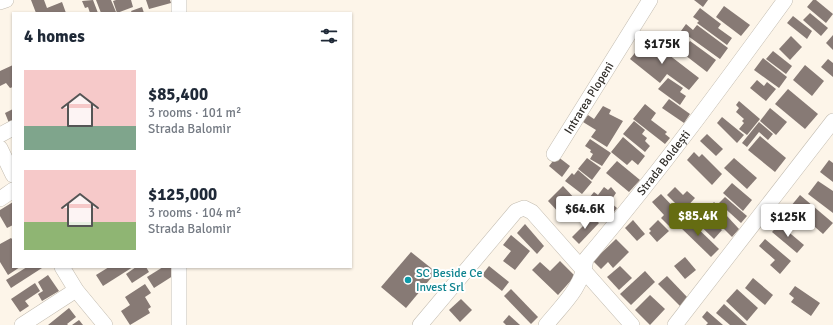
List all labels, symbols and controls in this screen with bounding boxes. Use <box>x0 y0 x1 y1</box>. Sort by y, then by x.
icon: filters <box>318 25 340 47</box>
text: 4 homes <box>24 26 85 47</box>
pin: $175K <box>634 31 690 65</box>
text: $175K <box>644 36 680 52</box>
street label: Intrarea Plopeni <box>561 59 617 137</box>
text: $85,400 <box>148 84 208 105</box>
icon: home <box>56 86 104 134</box>
text: 3 rooms · 101 m² <box>148 105 241 121</box>
text: Strada Balomir <box>148 121 231 137</box>
street label: Strada Boldești <box>634 127 694 199</box>
text: $125,000 <box>148 184 217 205</box>
icon: home <box>56 186 104 234</box>
pin: $64.6K <box>552 196 618 230</box>
text: $64.6K <box>565 201 605 217</box>
pin: $85.4K <box>665 203 731 237</box>
pin: $125K <box>760 204 816 238</box>
text: 3 rooms · 104 m² <box>148 205 241 221</box>
text: $85.4K <box>678 208 718 224</box>
text: $125K <box>770 209 806 225</box>
text: Strada Balomir <box>148 221 231 237</box>
place label: SC Beside Ce Invest Srl <box>416 266 482 295</box>
marker: SC Beside Ce Invest Srl <box>403 275 413 285</box>

